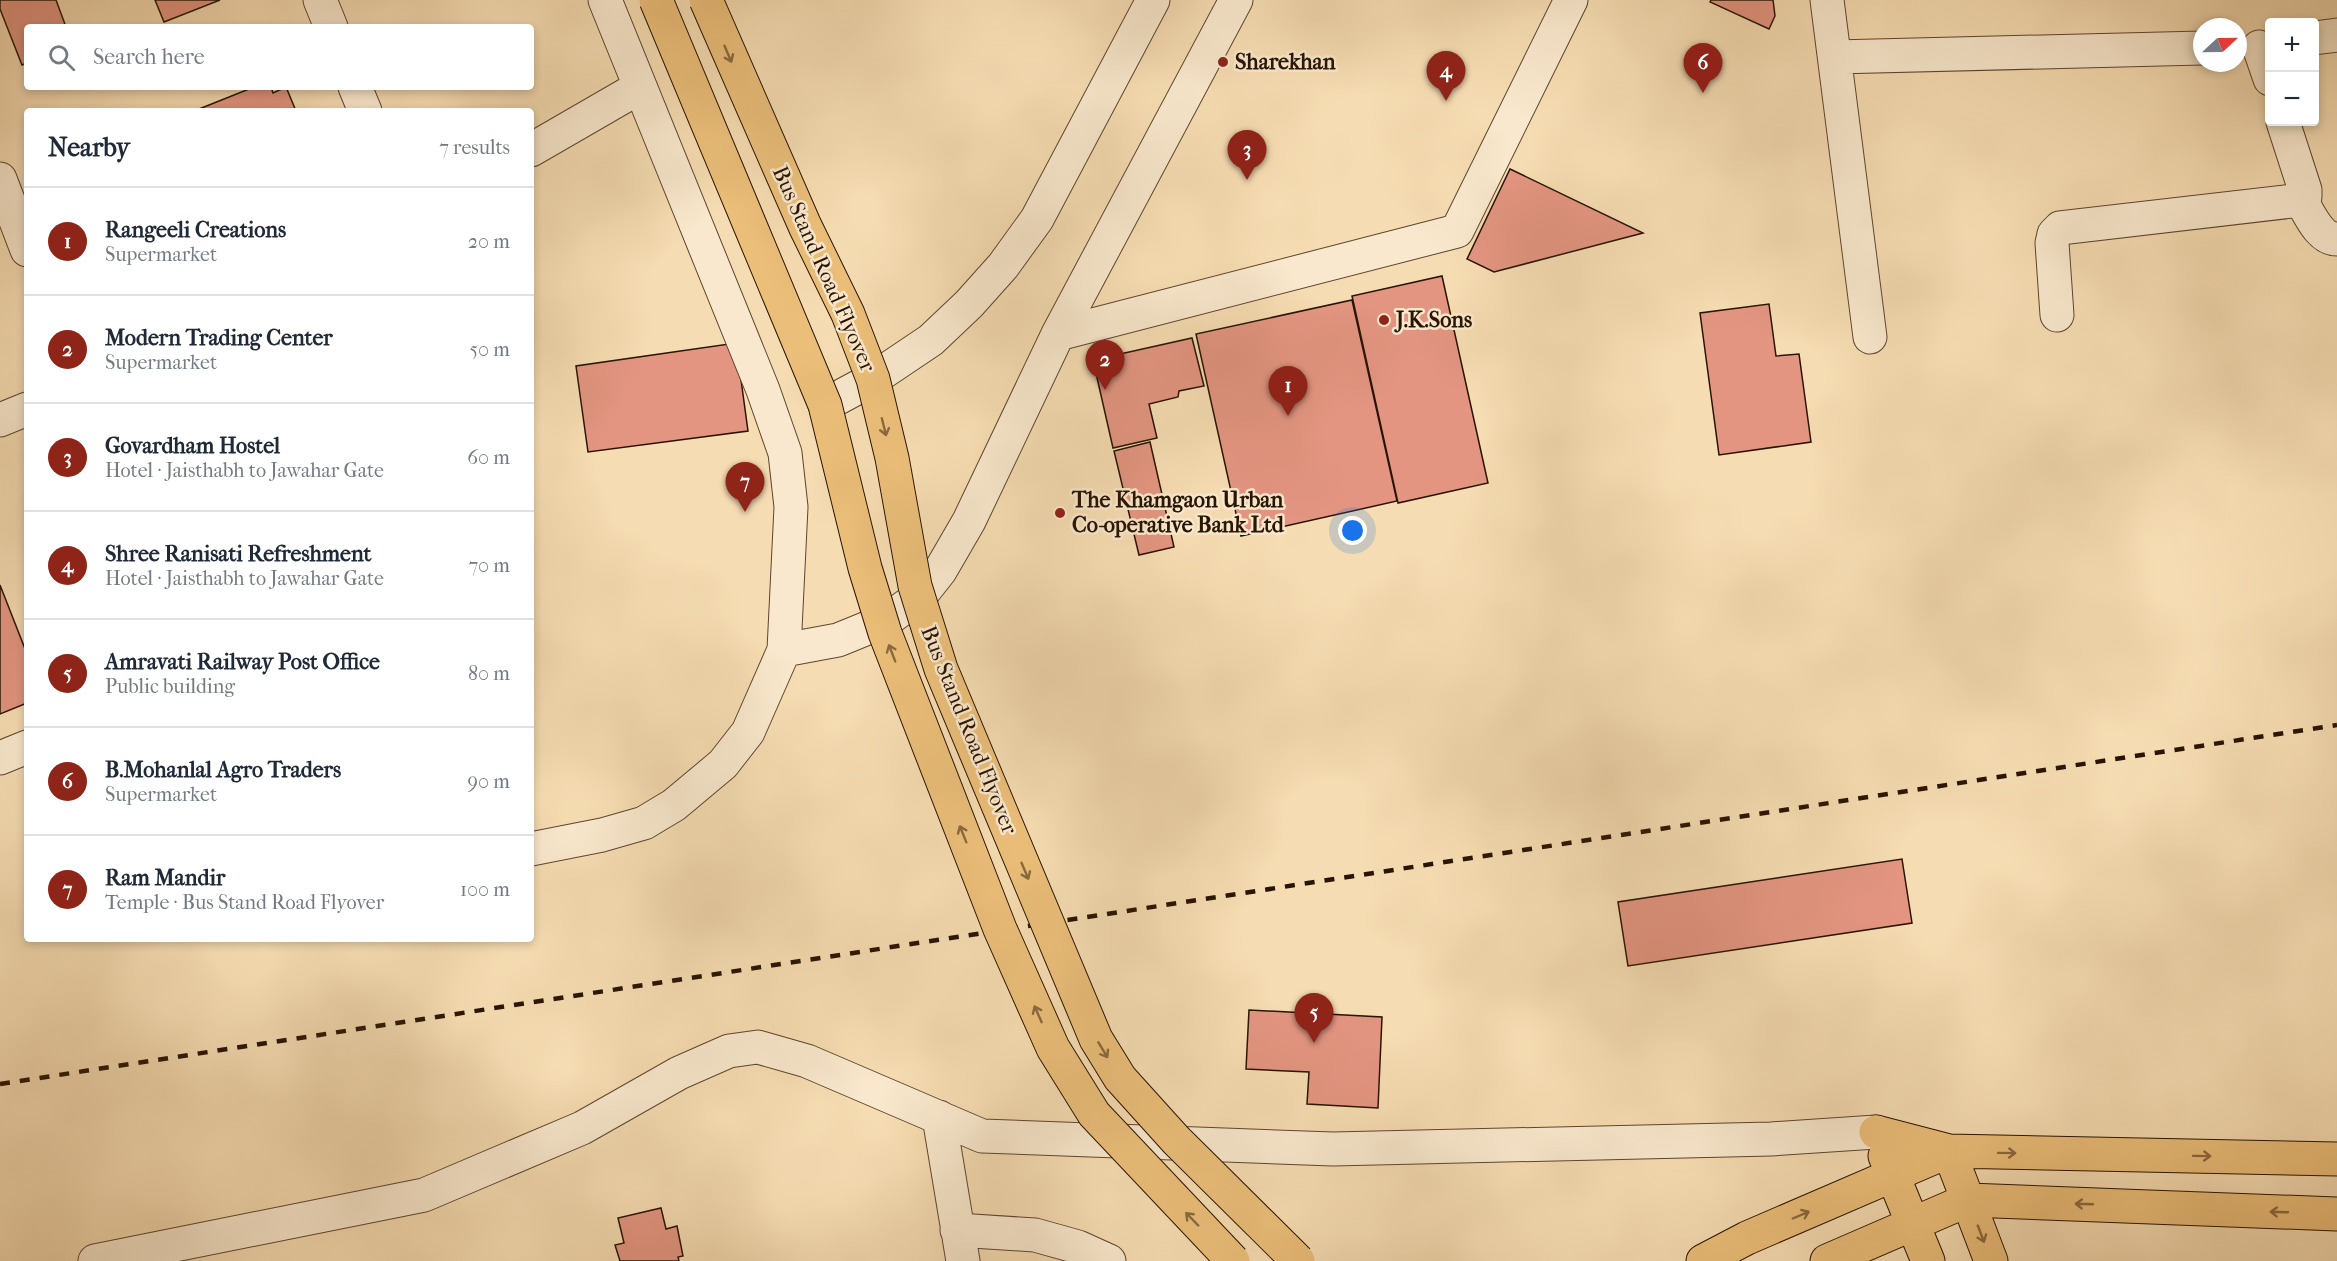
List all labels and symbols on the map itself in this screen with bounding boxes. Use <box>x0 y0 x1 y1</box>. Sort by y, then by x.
north arrow <box>2193 18 2247 72</box>
one-way arrow <box>723 44 734 63</box>
pin: 6 <box>1684 44 1722 93</box>
place label: Sharekhan <box>1235 49 1336 75</box>
pin: 4 <box>1426 51 1466 101</box>
marker: Sharekhan <box>1216 55 1230 69</box>
pin: 3 <box>1228 130 1266 180</box>
street label: Bus Stand Road Flyover <box>767 162 881 377</box>
place label: J.K.Sons <box>1394 307 1472 333</box>
marker: J.K.Sons <box>1377 313 1391 327</box>
pin: 2 <box>1086 340 1124 390</box>
pin: 1 <box>1268 366 1308 416</box>
one-way arrow <box>879 417 891 436</box>
pin: 7 <box>726 462 764 512</box>
place label: The Khamgaon Urban Co-operative Bank Ltd <box>1071 487 1285 538</box>
marker: The Khamgaon Urban Co-operative Bank Ltd <box>1053 506 1067 520</box>
your location <box>1338 516 1367 545</box>
street label: Bus Stand Road Flyover <box>915 622 1023 839</box>
one-way arrow <box>886 644 897 663</box>
one-way arrow <box>957 826 968 844</box>
one-way arrow <box>1020 861 1031 880</box>
pin: 5 <box>1294 994 1334 1043</box>
one-way arrow <box>1032 1006 1044 1024</box>
one-way arrow <box>1097 1041 1109 1058</box>
one-way arrow <box>1997 1147 2017 1158</box>
one-way arrow <box>2192 1150 2212 1162</box>
one-way arrow <box>2074 1199 2094 1210</box>
one-way arrow <box>2269 1206 2289 1217</box>
one-way arrow <box>1791 1209 1810 1220</box>
one-way arrow <box>1185 1211 1199 1226</box>
one-way arrow <box>1976 1224 1987 1242</box>

